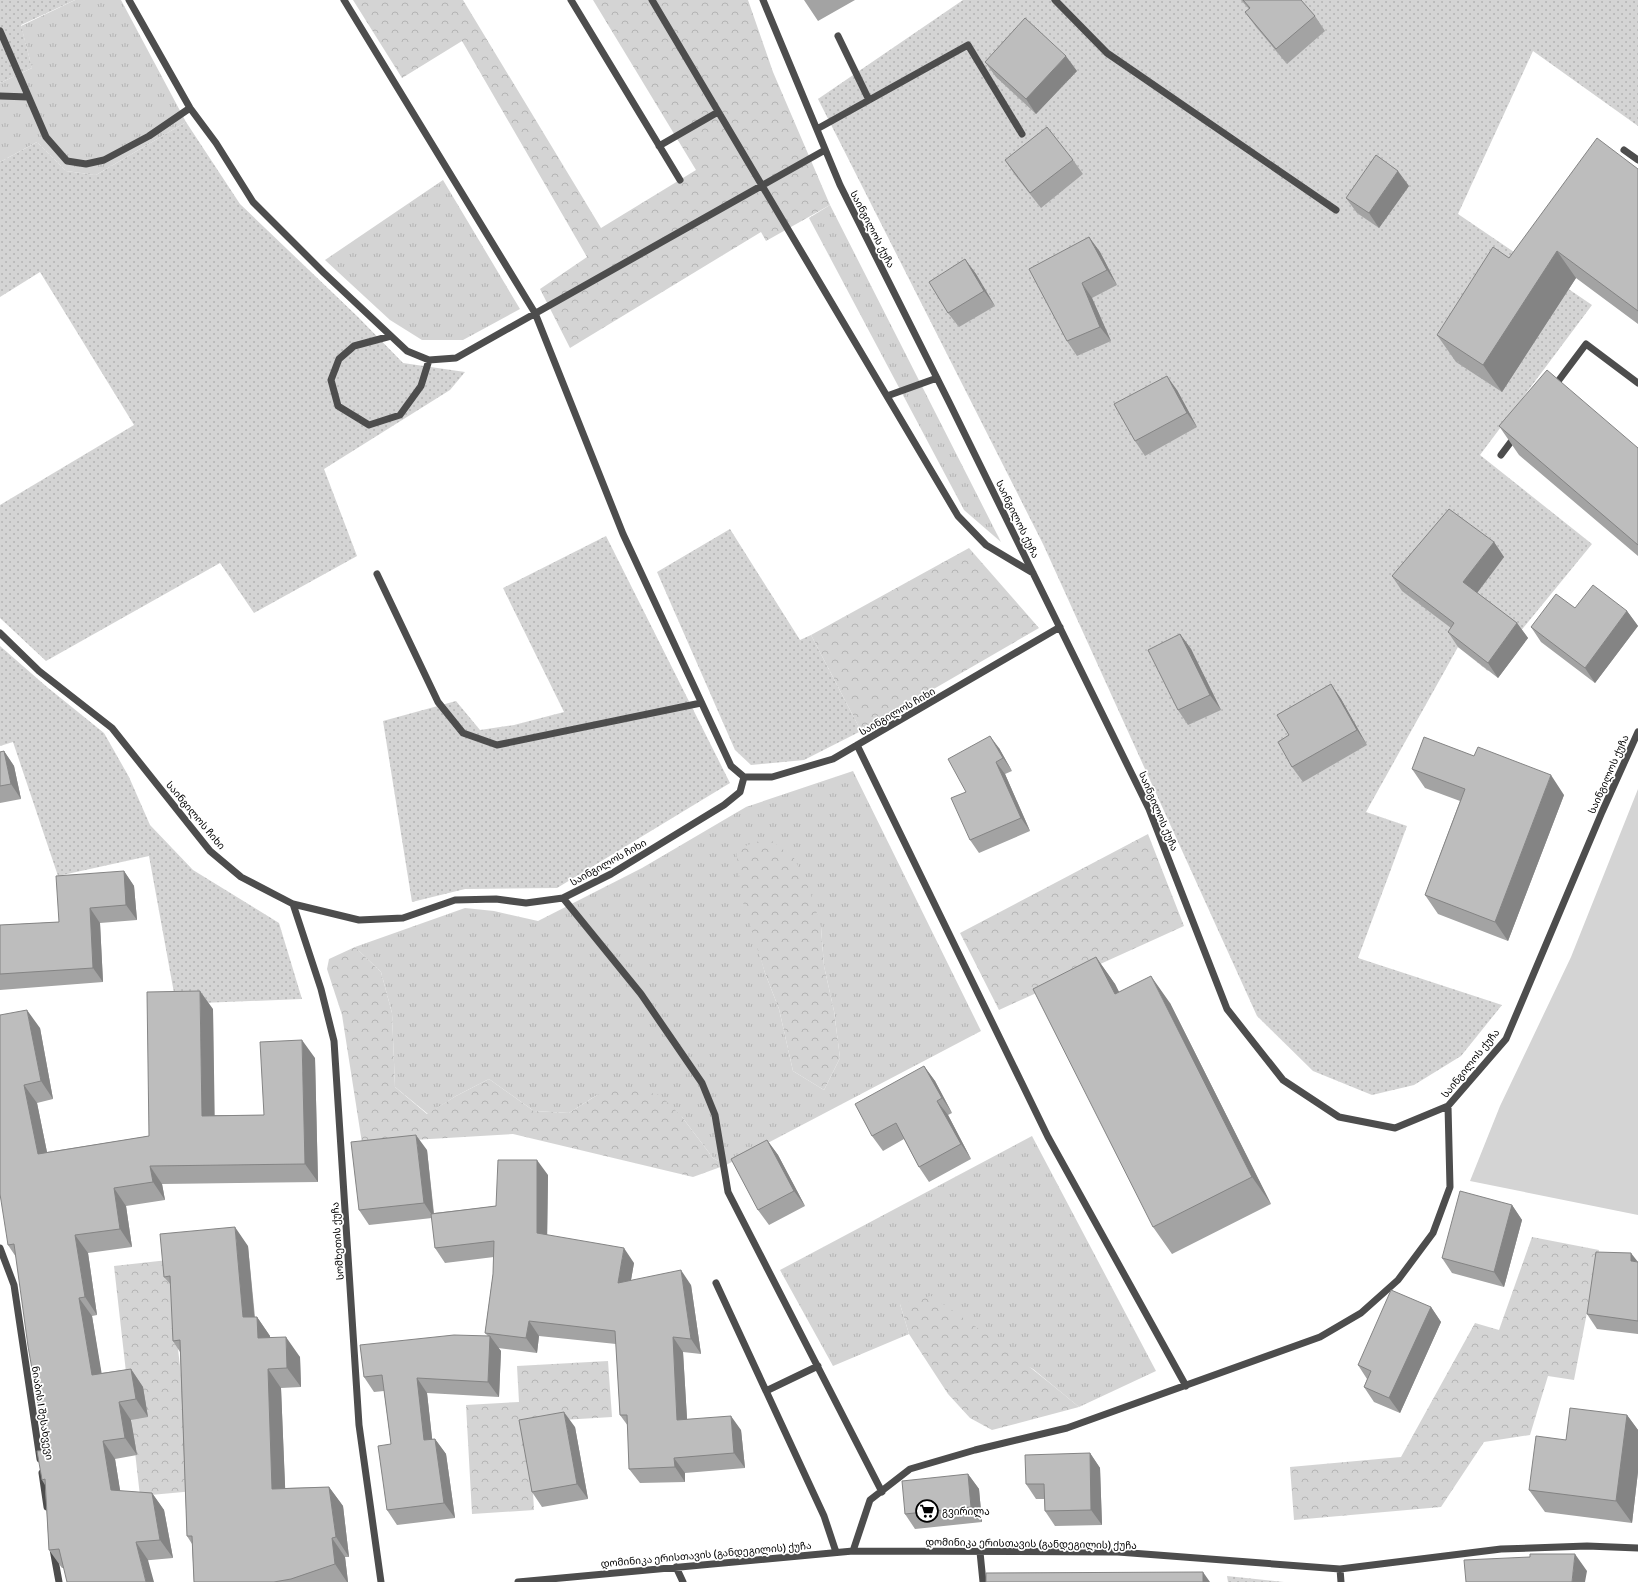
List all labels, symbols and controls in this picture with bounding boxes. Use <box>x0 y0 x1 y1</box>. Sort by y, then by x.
street label: საინგილოს ქუჩა <box>847 189 897 270</box>
street label: საინგილოს ქუჩა <box>993 479 1041 560</box>
street label: საინგილოს ჩიხი <box>858 685 938 738</box>
street label: საინგილოს ქუჩა <box>1586 733 1632 816</box>
street label: საინგილოს ქუჩა <box>1136 770 1180 853</box>
street label: საინგილოს ჩიხი <box>163 779 227 852</box>
street label: საინგილოს ჩიხი <box>568 837 649 889</box>
street label: საინგილოს ქუჩა <box>1439 1027 1502 1101</box>
street label: სომხეთის ქუჩა <box>329 1202 347 1280</box>
street label: ნიაბის I შესახვევი <box>29 1365 55 1461</box>
supermarket icon: გვირილა <box>914 1498 940 1524</box>
place label: გვირილა <box>942 1506 990 1518</box>
street label: დომინიკა ერისთავის (განდეგილის) ქუჩა <box>925 1536 1137 1552</box>
street label: დომინიკა ერისთავის (განდეგილის) ქუჩა <box>600 1540 812 1570</box>

